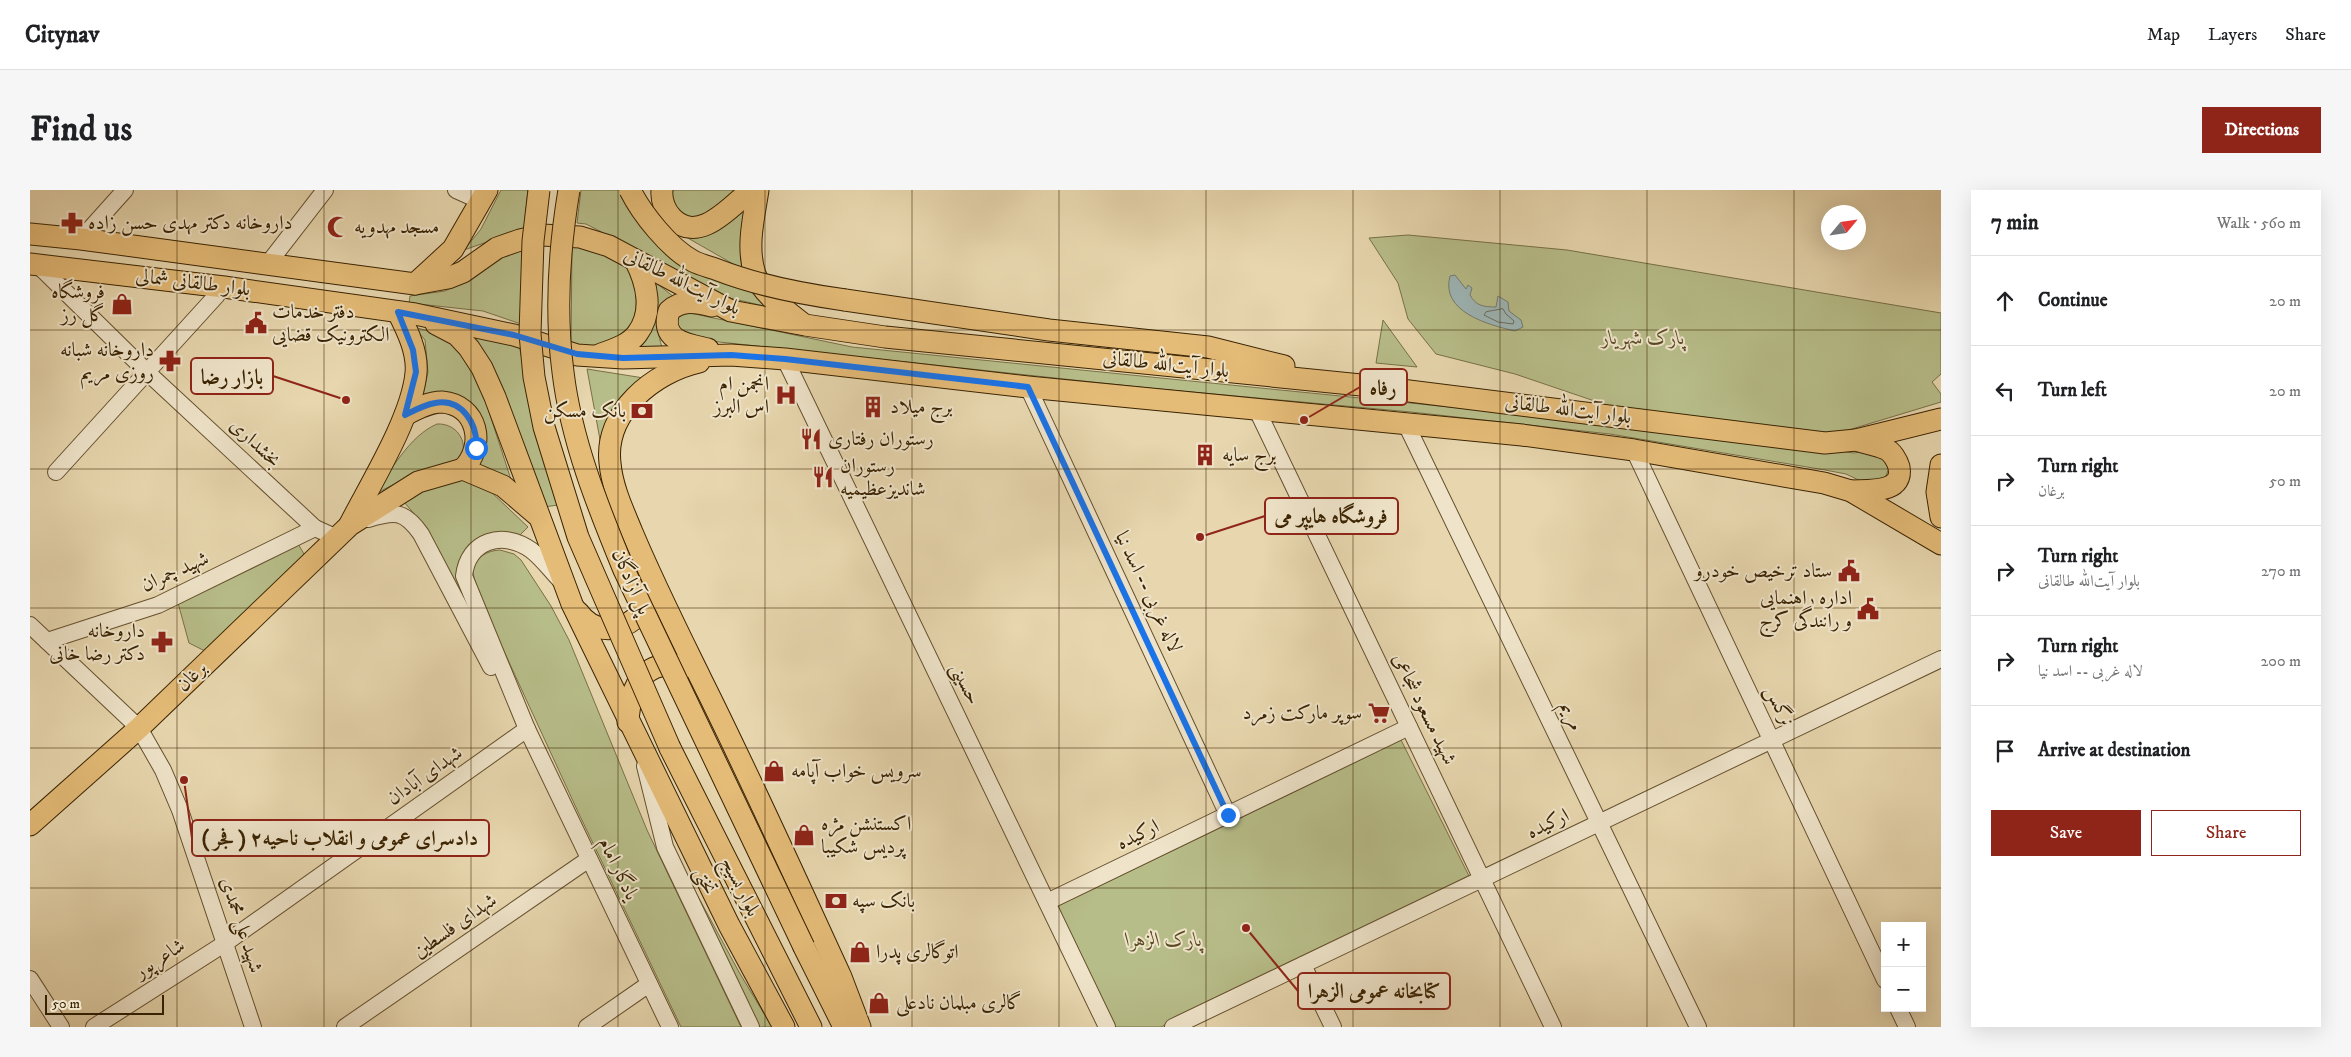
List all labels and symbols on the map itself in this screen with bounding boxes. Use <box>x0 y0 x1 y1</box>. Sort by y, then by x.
north arrow <box>1821 205 1866 250</box>
pharmacy icon: داروخانه دکتر مهدی حسن زاده <box>59 210 85 236</box>
place label: داروخانه دکتر مهدی حسن زاده <box>88 211 293 236</box>
mosque icon: مسجد مهدویه <box>325 214 351 240</box>
place label: مسجد مهدویه <box>354 215 439 240</box>
street label: بلوار آیت‌الله طالقانی <box>619 239 746 321</box>
street label: بلوار طالقانی شمالی <box>134 264 252 302</box>
place label: فروشگاه گل رز <box>51 278 105 328</box>
shop icon: فروشگاه گل رز <box>109 291 135 317</box>
place label: دفتر خدمات الکترونیک قضایی <box>272 300 390 348</box>
public building icon: دفتر خدمات الکترونیک قضایی <box>243 310 269 336</box>
park label: پارک شهریار <box>1599 326 1687 352</box>
place label: داروخانه شبانه روزی مریم <box>60 338 154 390</box>
street label: بلوار آیت‌الله طالقانی <box>1101 342 1231 384</box>
pharmacy icon: داروخانه شبانه روزی مریم <box>157 348 183 374</box>
callout: بازار رضا <box>191 358 273 394</box>
text: بازار رضا <box>201 365 263 391</box>
callout: رفاه <box>1360 369 1407 405</box>
place label: انجمن ام اس البرز <box>712 372 769 420</box>
text: رفاه <box>1369 376 1397 402</box>
hospital icon: انجمن ام اس البرز <box>773 382 799 408</box>
street label: بلوار آیت‌الله طالقانی <box>1503 386 1633 430</box>
building icon: برج میلاد <box>860 394 886 420</box>
place label: برج میلاد <box>890 395 953 424</box>
bank icon: بانک مسکن <box>629 398 655 424</box>
place label: بانک مسکن <box>544 399 626 424</box>
street label: بخشداری <box>224 413 286 473</box>
restaurant icon: رستوران رفتاری <box>798 426 824 452</box>
place label: رستوران رفتاری <box>828 427 934 452</box>
route start <box>465 437 488 460</box>
building icon: برج سایه <box>1192 442 1218 468</box>
place label: برج سایه <box>1222 443 1277 472</box>
place label: رستوران شاندیزعظیمیه <box>840 454 926 502</box>
restaurant icon: رستوران شاندیزعظیمیه <box>810 464 836 490</box>
callout: فروشگاه هایپر می <box>1265 498 1398 534</box>
text: فروشگاه هایپر می <box>1273 502 1388 531</box>
street label: لاله غربی -- اسد نیا <box>1108 527 1187 657</box>
street label: پل آزادگان <box>605 545 658 620</box>
street label: شهید چمران <box>137 546 213 598</box>
public building icon: ستاد ترخیص خودرو <box>1836 558 1862 584</box>
place label: ستاد ترخیص خودرو <box>1693 559 1832 584</box>
place label: اداره راهنمایی و رانندگی کرج <box>1759 586 1852 638</box>
public building icon: اداره راهنمایی و رانندگی کرج <box>1855 596 1881 622</box>
place label: داروخانه دکتر رضا خانی <box>49 619 145 667</box>
pharmacy icon: داروخانه دکتر رضا خانی <box>149 629 175 655</box>
street label: شهید مسعود شجاعی <box>1386 649 1462 769</box>
street label: برغان <box>171 656 213 698</box>
street label: حسینی <box>943 659 986 710</box>
street label: نرگس <box>1759 681 1799 731</box>
street label: مریم <box>1550 697 1589 737</box>
supermarket icon: سوپر مارکت زمرد <box>1366 700 1392 726</box>
place label: سوپر مارکت زمرد <box>1242 701 1362 726</box>
street label: شهدای آبادان <box>382 740 468 811</box>
shop icon: سرویس خواب آپامه <box>761 758 787 784</box>
place label: سرویس خواب آپامه <box>791 758 922 785</box>
street label: ارکیده <box>1523 803 1573 845</box>
route end <box>1217 804 1240 827</box>
place label: اکستنشن مژه پردیس شکیبا <box>821 812 911 860</box>
street label: ارکیده <box>1113 814 1163 856</box>
callout: دادسرای عمومی و انقلاب ناحیه۲ ( فجر ) <box>192 820 489 856</box>
shop icon: اکستنشن مژه پردیس شکیبا <box>791 822 817 848</box>
text: دادسرای عمومی و انقلاب ناحیه۲ ( فجر ) <box>202 826 478 852</box>
street label: یادگار امام <box>588 833 645 907</box>
street label: بلوار بسیج <box>711 853 766 923</box>
street label: تختی <box>687 863 722 899</box>
street label: شهید علی محمدی <box>213 874 268 976</box>
street label: شهدای فلسطین <box>408 888 502 964</box>
bank icon: بانک سپه <box>823 888 849 914</box>
place label: بانک سپه <box>852 889 915 914</box>
park label: پارک الزهرا <box>1125 928 1205 954</box>
street label: شاعرپور <box>128 933 191 986</box>
shop icon: اتوگالری پدرا <box>847 939 873 965</box>
place label: اتوگالری پدرا <box>876 939 959 965</box>
callout: کتابخانه عمومی الزهرا <box>1298 973 1450 1009</box>
text: کتابخانه عمومی الزهرا <box>1308 979 1440 1005</box>
shop icon: گالری مبلمان نادعلی <box>866 990 892 1016</box>
place label: گالری مبلمان نادعلی <box>896 990 1022 1017</box>
scale bar <box>45 992 164 1015</box>

